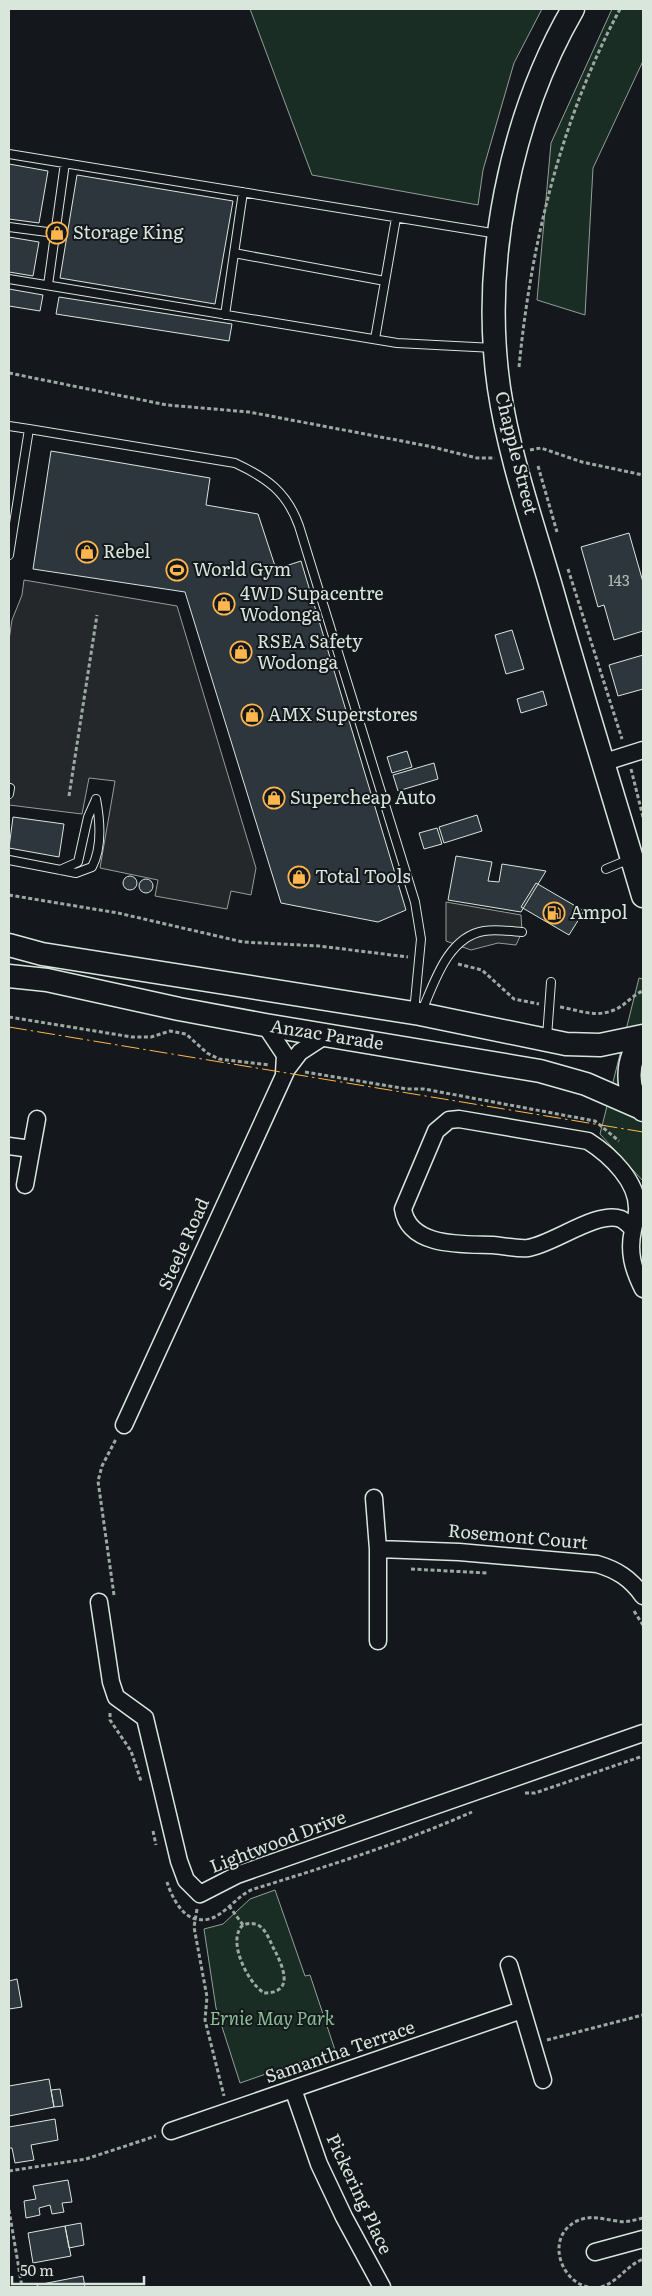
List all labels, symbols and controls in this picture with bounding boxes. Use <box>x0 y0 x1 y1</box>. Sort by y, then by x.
place label: Storage King <box>73 218 184 245</box>
shop icon: Storage King <box>45 221 69 245</box>
street label: Chapple Street <box>489 388 546 518</box>
place label: Rebel <box>103 537 150 564</box>
shop icon: Rebel <box>75 540 99 564</box>
place label: World Gym <box>193 555 291 582</box>
sports icon: World Gym <box>165 558 189 582</box>
house number: 143 <box>608 568 630 591</box>
place label: 4WD Supacentre Wodonga <box>240 579 384 627</box>
shop icon: 4WD Supacentre Wodonga <box>212 592 236 616</box>
place label: RSEA Safety Wodonga <box>257 627 363 675</box>
shop icon: RSEA Safety Wodonga <box>229 640 253 664</box>
place label: AMX Superstores <box>268 700 417 727</box>
shop icon: AMX Superstores <box>240 703 264 727</box>
place label: Supercheap Auto <box>290 783 436 810</box>
shop icon: Supercheap Auto <box>262 786 286 810</box>
place label: Total Tools <box>315 862 411 889</box>
shop icon: Total Tools <box>287 865 311 889</box>
place label: Ampol <box>570 898 628 925</box>
fuel station icon: Ampol <box>542 901 566 925</box>
street label: Anzac Parade <box>269 1011 386 1056</box>
street label: Steele Road <box>150 1193 215 1294</box>
street label: Rosemont Court <box>447 1516 590 1555</box>
street label: Lightwood Drive <box>205 1802 349 1879</box>
park label: Ernie May Park <box>209 2004 335 2031</box>
street label: Samantha Terrace <box>261 2012 418 2089</box>
street label: Pickering Place <box>321 2129 400 2258</box>
scale bar <box>12 2254 145 2286</box>
text: 50 m <box>20 2258 54 2281</box>

